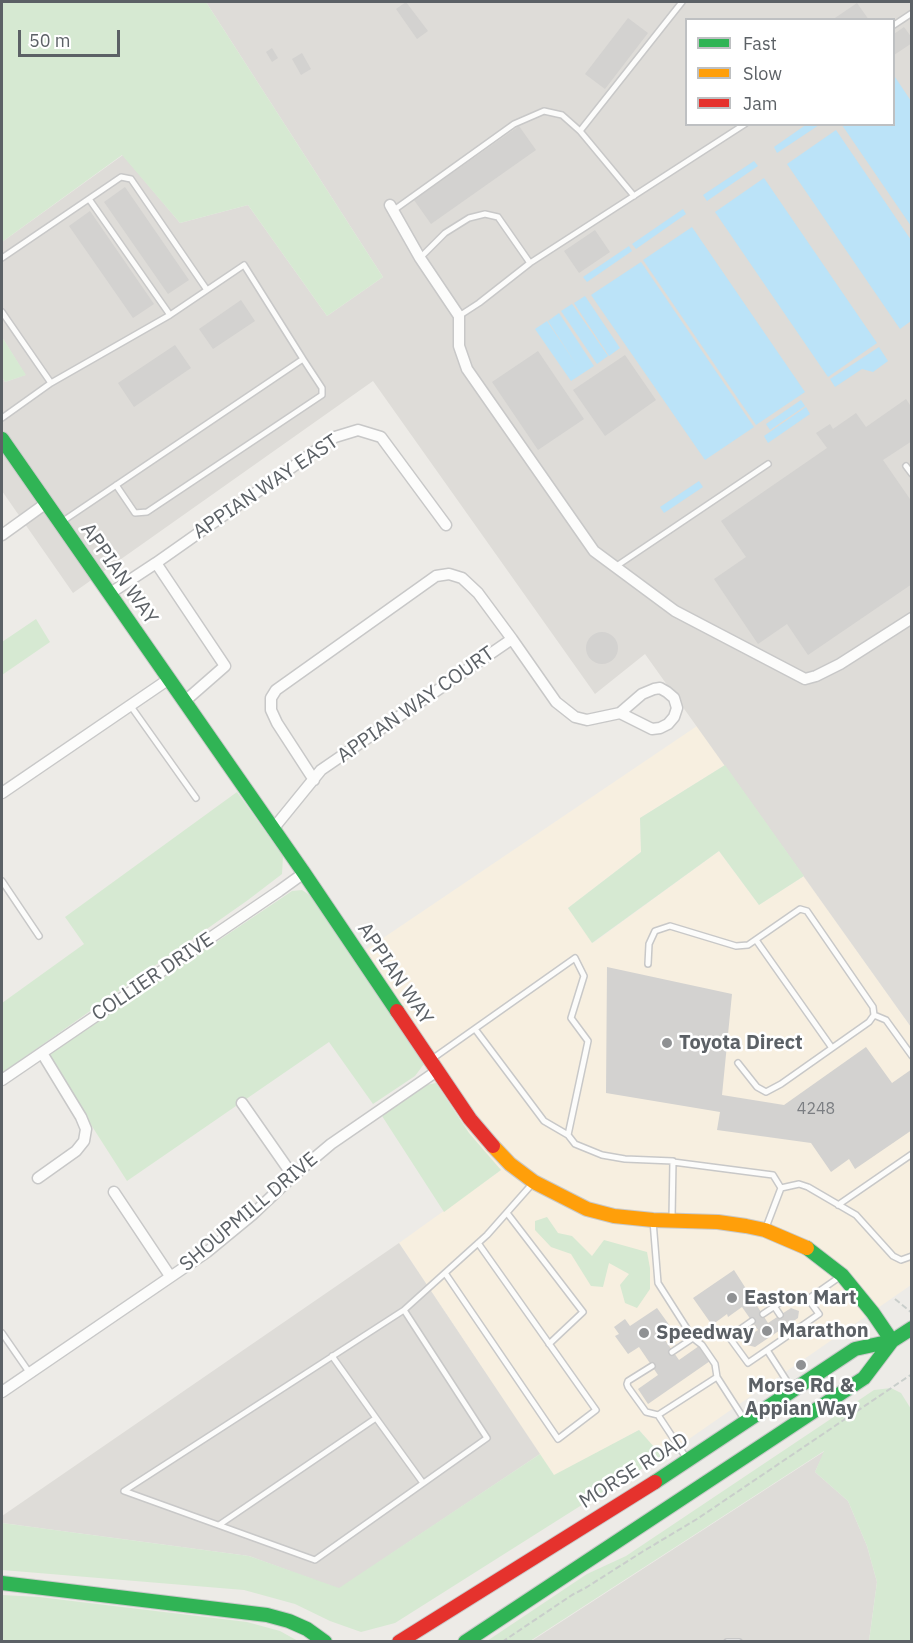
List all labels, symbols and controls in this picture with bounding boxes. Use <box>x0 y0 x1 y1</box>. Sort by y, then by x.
scale bar <box>21 18 123 56</box>
legend <box>685 18 895 126</box>
text: 50 m <box>29 29 71 52</box>
text: Fast <box>743 32 777 55</box>
text: Slow <box>743 62 782 85</box>
text: Jam <box>743 92 778 115</box>
street label: APPIAN WAY EAST <box>189 430 343 544</box>
street label: APPIAN WAY <box>75 519 163 629</box>
street label: APPIAN WAY COURT <box>333 642 499 768</box>
street label: APPIAN WAY <box>352 918 438 1030</box>
street label: COLLIER DRIVE <box>88 927 218 1027</box>
place label: Toyota Direct <box>679 1031 803 1055</box>
marker: Toyota Direct <box>660 1036 674 1050</box>
house number: 4248 <box>797 1099 835 1119</box>
street label: SHOUPMILL DRIVE <box>175 1147 323 1277</box>
place label: Easton Mart <box>744 1286 857 1310</box>
marker: Easton Mart <box>725 1291 739 1305</box>
place label: Marathon <box>779 1319 869 1343</box>
place label: Speedway <box>656 1321 754 1345</box>
marker: Marathon <box>760 1324 774 1338</box>
marker: Speedway <box>637 1326 651 1340</box>
marker: Morse Rd & Appian Way <box>794 1358 808 1372</box>
place label: Morse Rd & Appian Way <box>745 1374 857 1421</box>
street label: MORSE ROAD <box>575 1428 693 1514</box>

